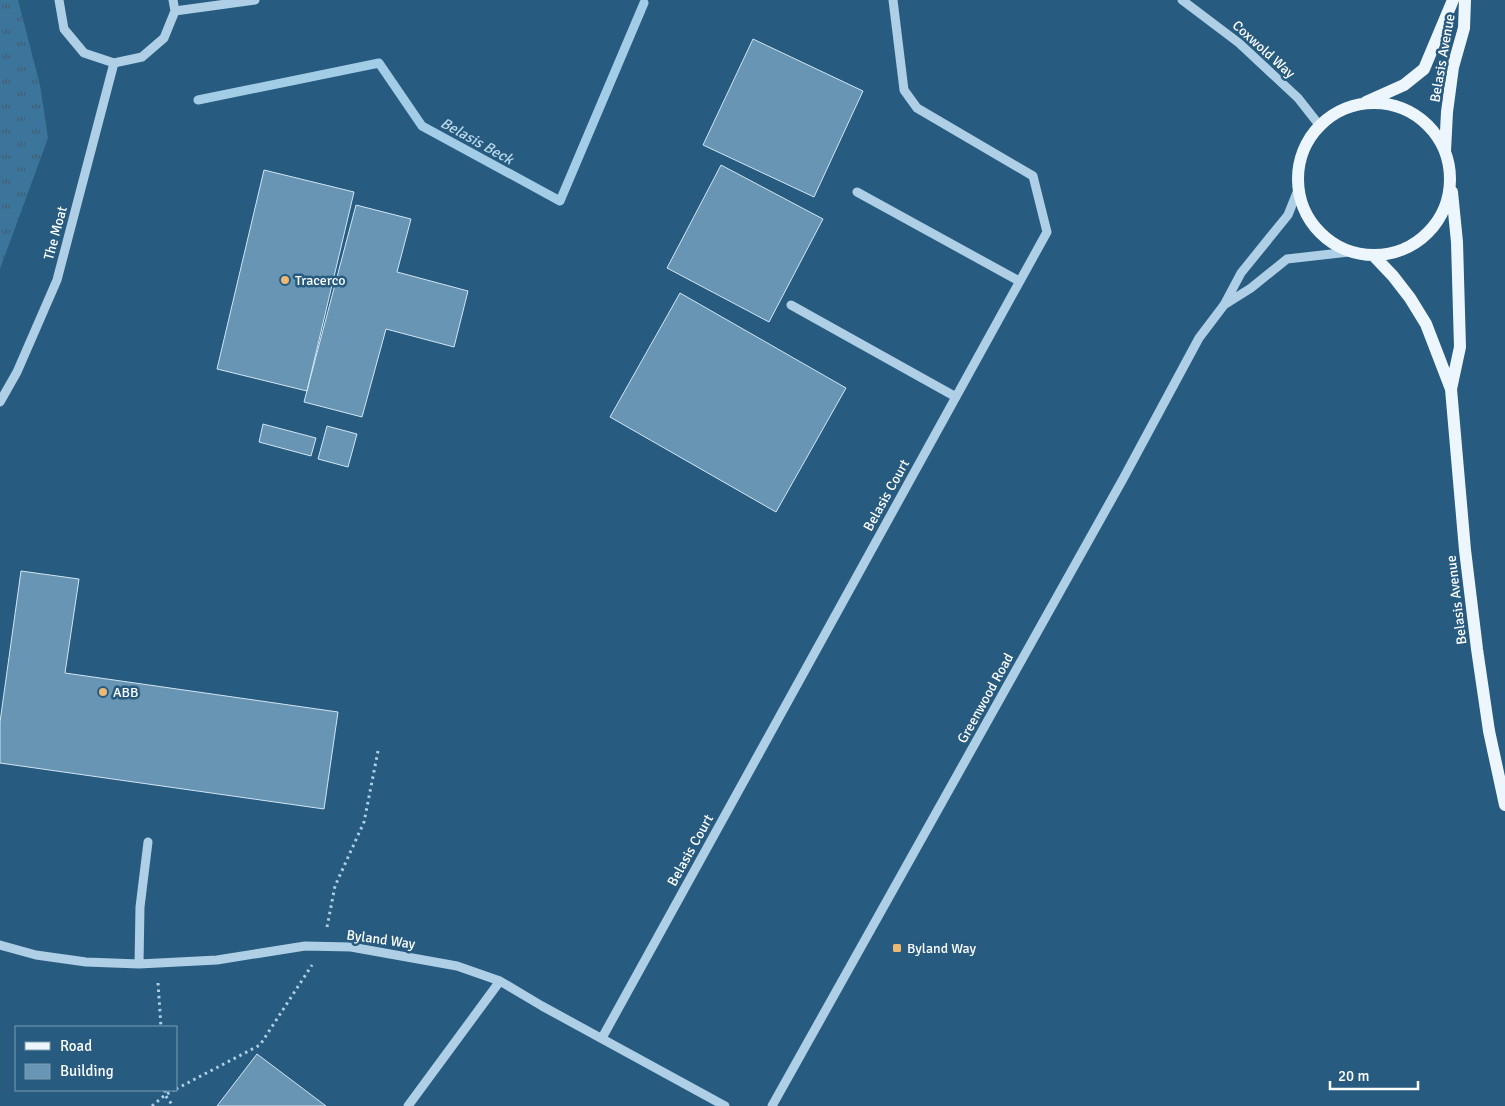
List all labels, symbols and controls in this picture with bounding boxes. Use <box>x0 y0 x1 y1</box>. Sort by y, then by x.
street label: Belasis Avenue <box>1426 12 1459 104</box>
street label: Coxwold Way <box>1229 17 1299 82</box>
water label: Belasis Beck <box>438 114 518 169</box>
street label: The Moat <box>40 204 71 262</box>
place label: Tracerco <box>295 272 346 289</box>
marker: Tracerco <box>279 274 291 286</box>
street label: Belasis Court <box>860 456 913 534</box>
street label: Belasis Avenue <box>1443 554 1470 645</box>
street label: Greenwood Road <box>954 650 1017 746</box>
place label: ABB <box>113 684 139 701</box>
marker: ABB <box>97 686 109 698</box>
street label: Belasis Court <box>664 811 717 889</box>
street label: Byland Way <box>346 926 417 953</box>
place label: Byland Way <box>907 940 976 957</box>
marker: Byland Way <box>891 942 903 954</box>
legend <box>15 1026 178 1091</box>
text: Road <box>60 1037 92 1055</box>
scale bar <box>1330 1058 1418 1090</box>
text: Building <box>60 1062 114 1080</box>
text: 20 m <box>1338 1067 1369 1085</box>

